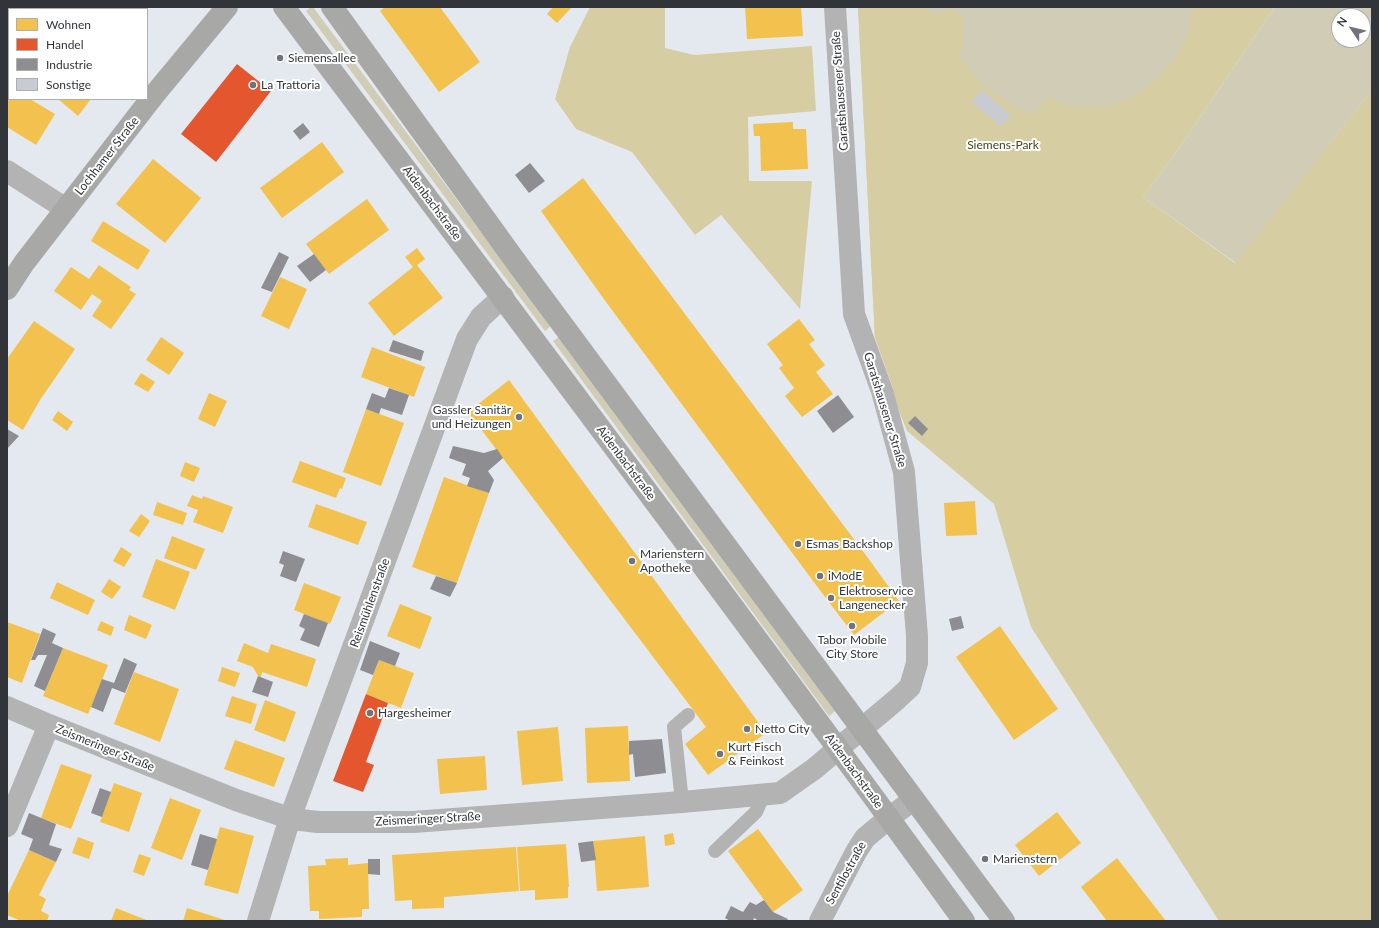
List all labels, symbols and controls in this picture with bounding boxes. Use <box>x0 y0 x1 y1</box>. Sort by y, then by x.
legend <box>8 8 148 100</box>
north arrow <box>1331 8 1371 48</box>
text: N <box>1334 14 1349 29</box>
text: Wohnen <box>46 17 91 32</box>
street label: Garatshausener Straße <box>829 31 851 151</box>
text: Handel <box>46 37 84 52</box>
place label: Siemensallee <box>288 51 356 65</box>
marker: Siemensallee <box>275 53 285 63</box>
text: Industrie <box>46 57 92 72</box>
text: Sonstige <box>46 77 91 92</box>
place label: La Trattoria <box>261 78 320 92</box>
marker: La Trattoria <box>248 80 258 90</box>
street label: Lochhamer Straße <box>72 114 142 198</box>
park label: Siemens-Park <box>967 138 1039 152</box>
street label: Aidenbachstraße <box>400 163 464 243</box>
street label: Garatshausener Straße <box>861 351 909 469</box>
place label: Gassler Sanitär und Heizungen <box>432 403 511 431</box>
marker: Gassler Sanitär und Heizungen <box>514 412 524 422</box>
street label: Aidenbachstraße <box>594 423 658 503</box>
place label: Esmas Backshop <box>806 537 893 551</box>
marker: Esmas Backshop <box>793 539 803 549</box>
place label: Marienstern Apotheke <box>640 547 704 575</box>
marker: Marienstern Apotheke <box>627 556 637 566</box>
street label: Reismühlenstraße <box>347 557 393 649</box>
place label: iModE <box>828 569 862 583</box>
marker: iModE <box>815 571 825 581</box>
place label: Elektroservice Langenecker <box>839 584 913 612</box>
marker: Elektroservice Langenecker <box>826 593 836 603</box>
marker: Tabor Mobile City Store <box>847 621 857 631</box>
place label: Tabor Mobile City Store <box>817 633 887 661</box>
place label: Hargesheimer <box>378 706 451 720</box>
marker: Hargesheimer <box>365 708 375 718</box>
street label: Zeismeringer Straße <box>53 722 157 774</box>
place label: Netto City <box>755 722 810 736</box>
marker: Netto City <box>742 724 752 734</box>
street label: Aidenbachstraße <box>822 731 886 811</box>
place label: Kurt Fisch & Feinkost <box>728 740 784 768</box>
marker: Kurt Fisch & Feinkost <box>715 749 725 759</box>
street label: Zeismeringer Straße <box>375 809 481 829</box>
street label: Sentilostraße <box>823 839 869 907</box>
place label: Marienstern <box>993 852 1057 866</box>
marker: Marienstern <box>980 854 990 864</box>

